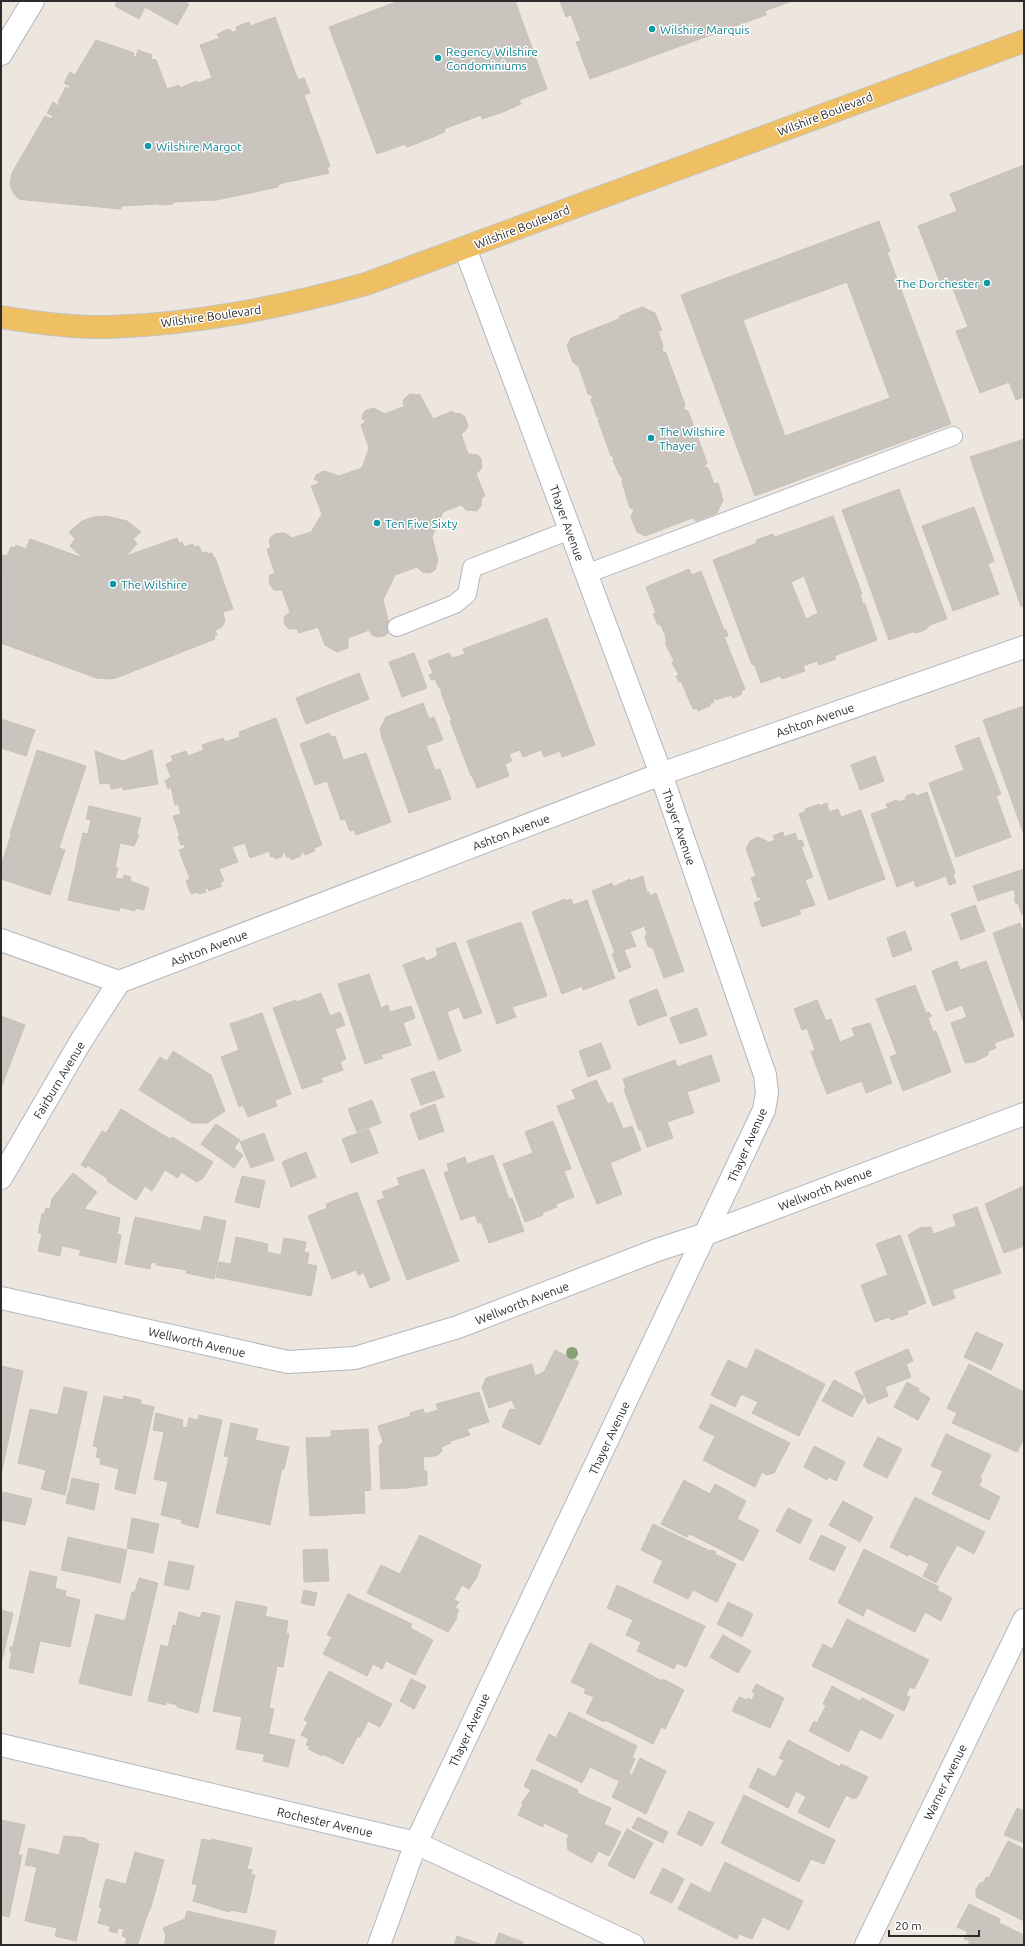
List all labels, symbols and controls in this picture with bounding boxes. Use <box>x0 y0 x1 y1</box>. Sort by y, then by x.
place label: Wilshire Marquis <box>660 23 749 36</box>
marker: Wilshire Marquis <box>647 24 657 34</box>
place label: Regency Wilshire Condominiums <box>446 45 538 72</box>
marker: Regency Wilshire Condominiums <box>433 53 443 63</box>
street label: Wilshire Boulevard <box>775 90 875 138</box>
place label: Wilshire Margot <box>156 140 242 153</box>
marker: Wilshire Margot <box>143 141 153 151</box>
street label: Wilshire Boulevard <box>472 203 572 251</box>
place label: The Dorchester <box>896 277 979 290</box>
marker: The Dorchester <box>982 278 992 288</box>
street label: Wilshire Boulevard <box>160 303 262 329</box>
place label: The Wilshire Thayer <box>659 425 725 452</box>
marker: The Wilshire Thayer <box>646 433 656 443</box>
street label: Thayer Avenue <box>547 483 587 563</box>
place label: Ten Five Sixty <box>385 517 458 530</box>
marker: Ten Five Sixty <box>372 518 382 528</box>
place label: The Wilshire <box>121 578 187 591</box>
marker: The Wilshire <box>108 579 118 589</box>
street label: Ashton Avenue <box>774 701 856 739</box>
street label: Thayer Avenue <box>660 787 698 867</box>
street label: Ashton Avenue <box>471 811 551 853</box>
street label: Ashton Avenue <box>169 927 249 969</box>
street label: Fairburn Avenue <box>31 1039 87 1121</box>
street label: Thayer Avenue <box>725 1106 769 1184</box>
street label: Wellworth Avenue <box>776 1165 874 1213</box>
street label: Wellworth Avenue <box>473 1279 571 1327</box>
street label: Wellworth Avenue <box>147 1324 247 1360</box>
street label: Thayer Avenue <box>586 1399 632 1477</box>
street label: Thayer Avenue <box>446 1691 492 1769</box>
street label: Warner Avenue <box>921 1742 969 1822</box>
street label: Rochester Avenue <box>276 1805 374 1839</box>
scale bar <box>889 1912 979 1938</box>
text: 20 m <box>895 1919 922 1932</box>

